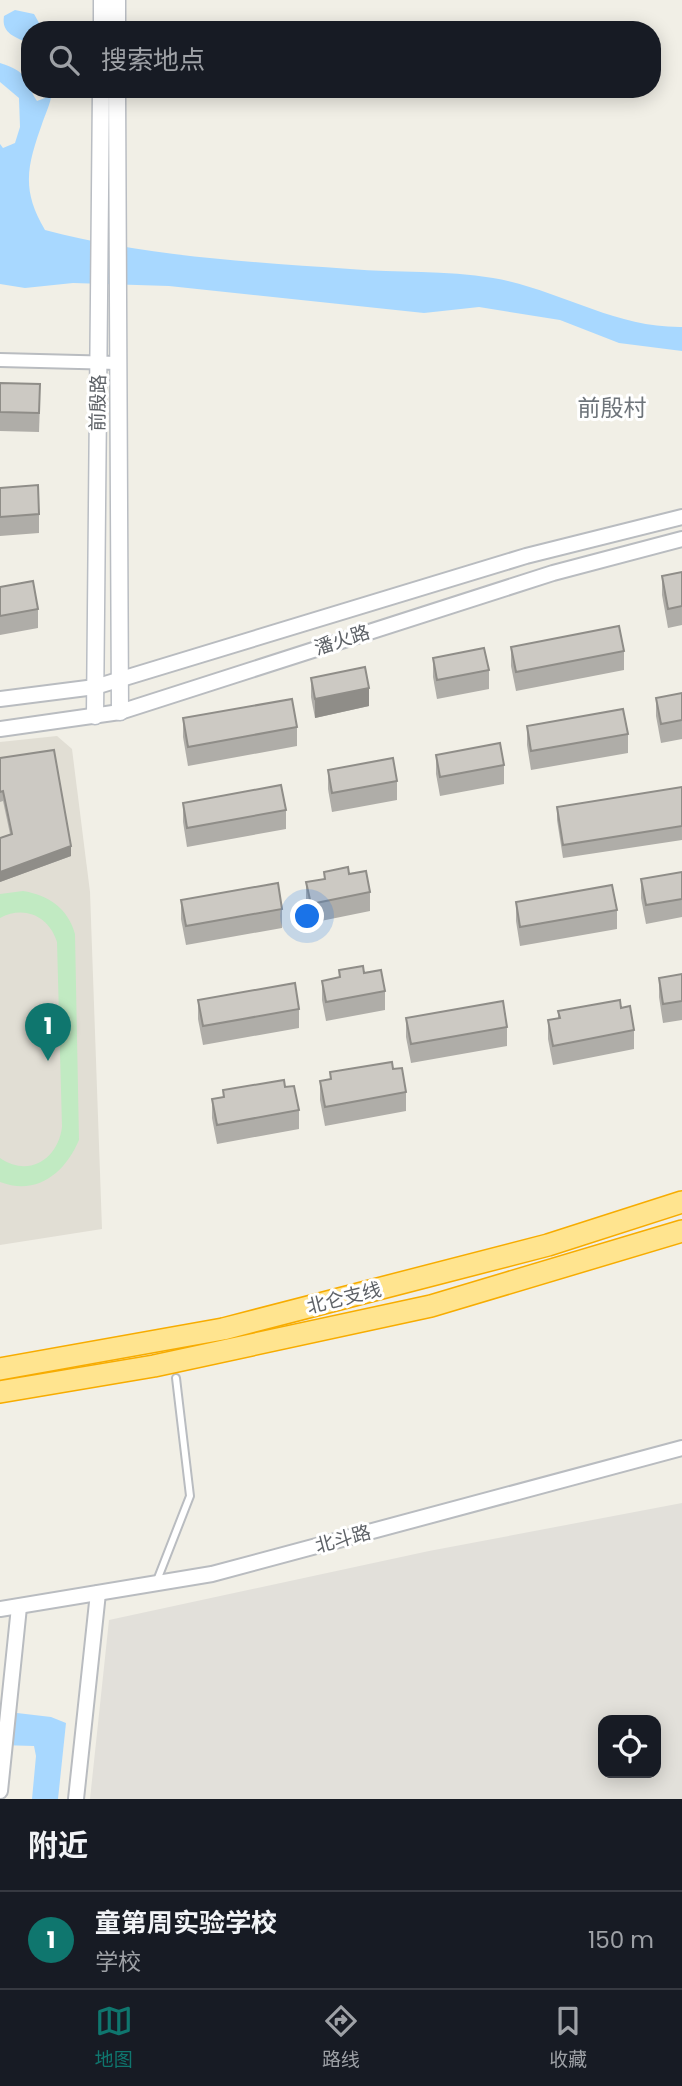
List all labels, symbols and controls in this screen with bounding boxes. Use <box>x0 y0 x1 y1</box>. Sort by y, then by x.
search box <box>21 21 661 98</box>
icon: search <box>45 41 83 79</box>
text: 搜索地点 <box>101 42 205 78</box>
street label: 前殷路 <box>84 374 112 432</box>
district label: 前殷村 <box>578 392 647 424</box>
street label: 潘火路 <box>311 618 373 662</box>
your location <box>290 899 324 933</box>
pin: 1 <box>25 1003 71 1061</box>
street label: 北仑支线 <box>304 1276 384 1320</box>
street label: 北斗路 <box>312 1519 374 1559</box>
map controls <box>598 1715 661 1778</box>
button: locate <box>598 1715 661 1778</box>
text: 附近 <box>28 1824 88 1867</box>
text: 童第周实验学校 <box>95 1905 277 1941</box>
text: 1 <box>47 1924 55 1956</box>
text: 150 m <box>588 1924 654 1956</box>
text: 学校 <box>95 1946 141 1978</box>
tab: 地图 <box>95 2002 133 2074</box>
tab: 路线 <box>322 2002 360 2074</box>
tab: 收藏 <box>549 2002 587 2074</box>

